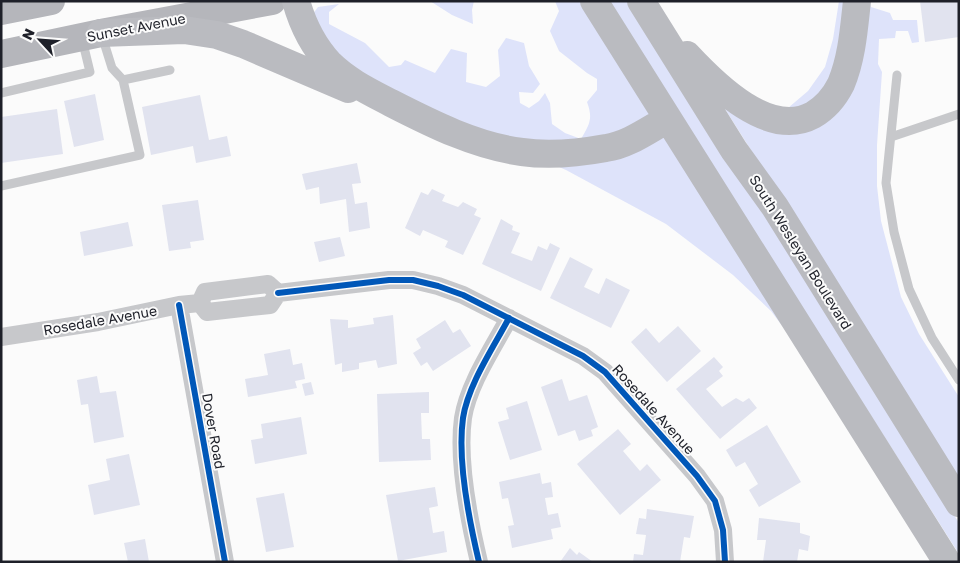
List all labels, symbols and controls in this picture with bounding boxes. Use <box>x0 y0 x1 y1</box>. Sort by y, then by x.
street label: Sunset Avenue <box>85 9 187 45</box>
north arrow <box>15 15 65 65</box>
text: N <box>18 26 38 43</box>
street label: South Wesleyan Boulevard <box>746 171 856 333</box>
street label: Rosedale Avenue <box>42 302 158 338</box>
street label: Rosedale Avenue <box>609 360 699 458</box>
street label: Dover Road <box>199 392 229 470</box>

